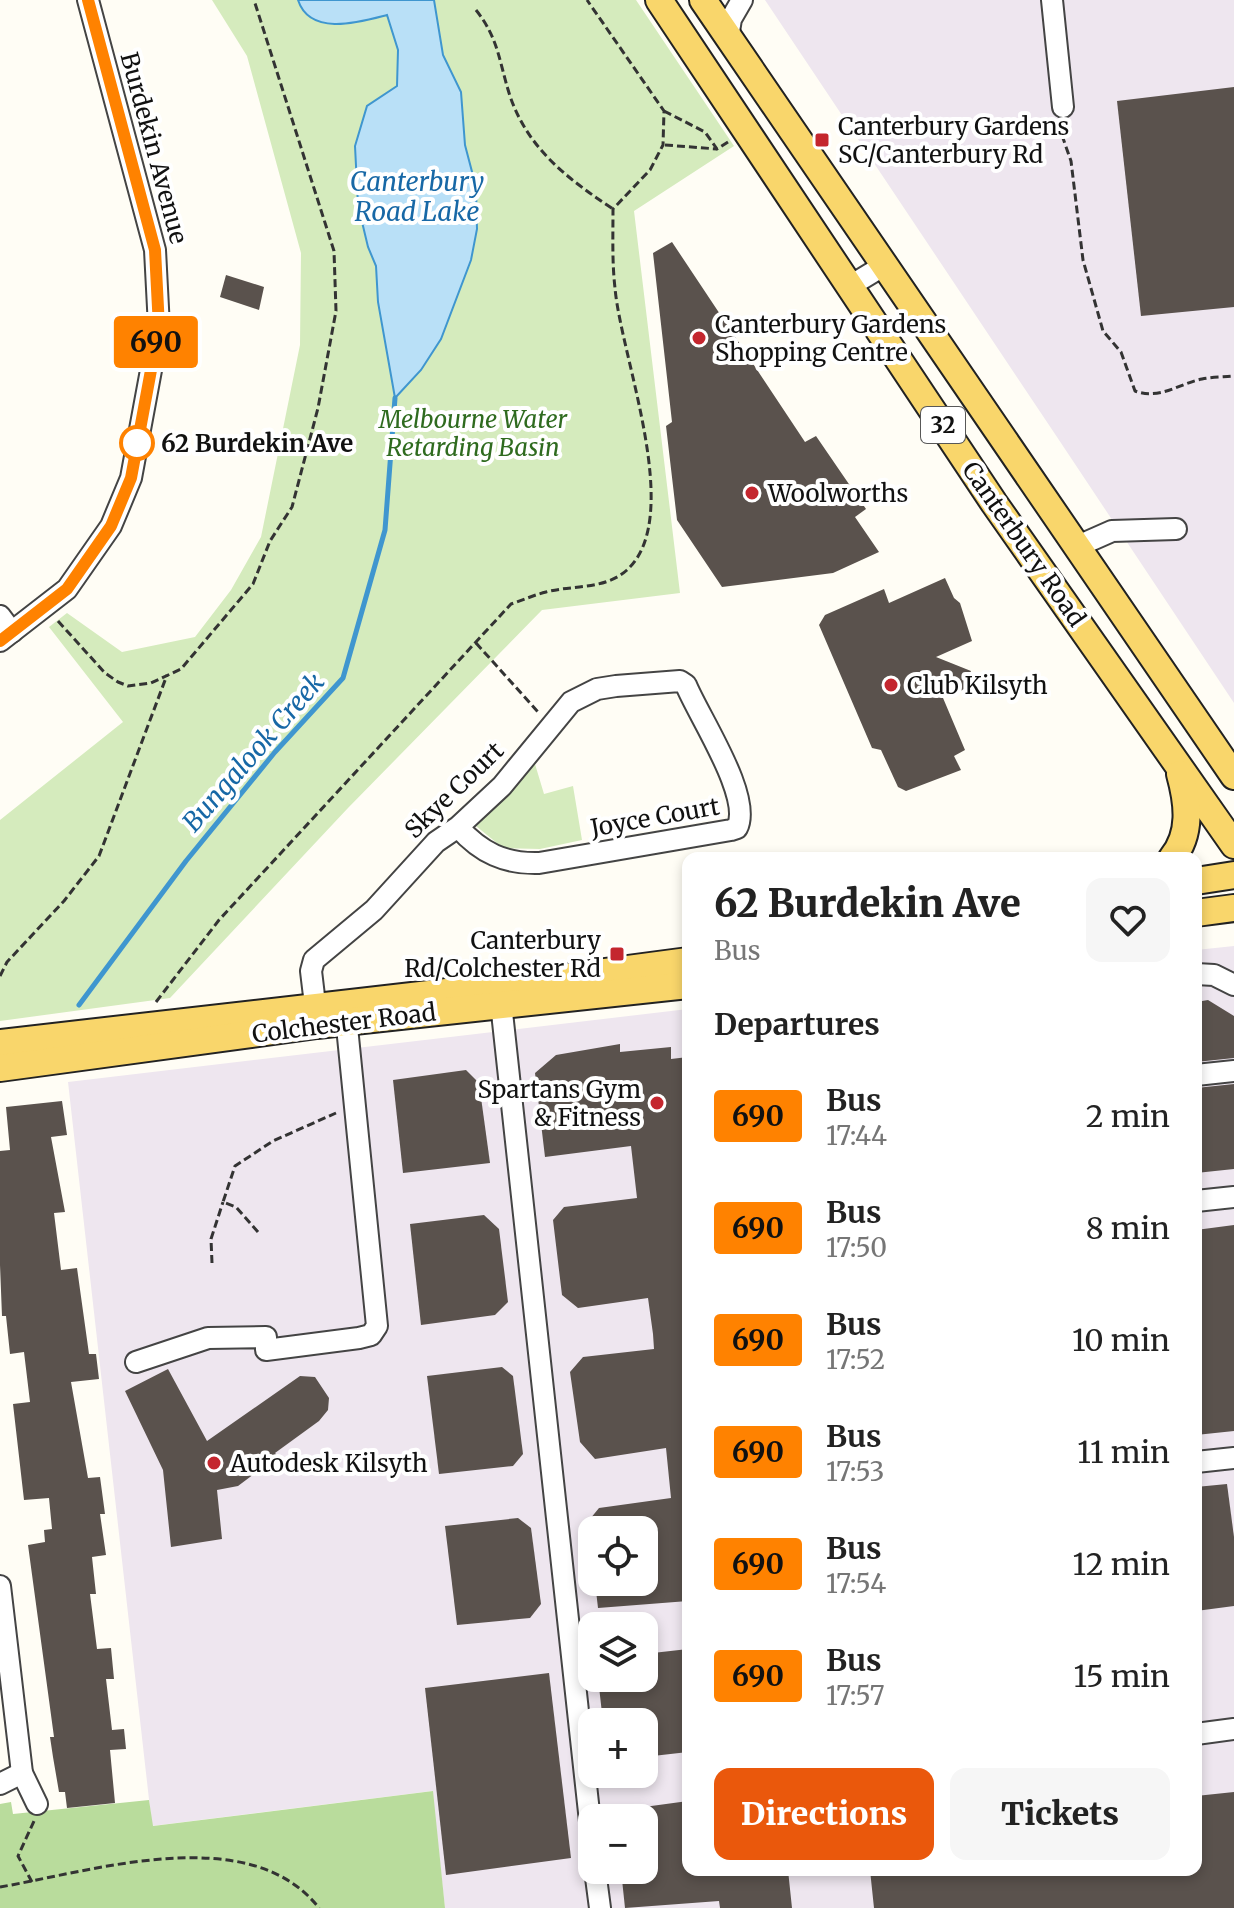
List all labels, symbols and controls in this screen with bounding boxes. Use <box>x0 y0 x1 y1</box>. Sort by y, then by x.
street label: Burdekin Avenue <box>114 49 194 247</box>
place label: Canterbury Gardens SC/Canterbury Rd <box>838 111 1069 170</box>
marker: Canterbury Gardens SC/Canterbury Rd <box>813 131 831 149</box>
water label: Canterbury Road Lake <box>350 165 484 228</box>
place label: Canterbury Gardens Shopping Centre <box>715 309 946 368</box>
line badge: 690 <box>110 316 202 368</box>
text: 690 <box>130 324 182 360</box>
marker: Canterbury Gardens Shopping Centre <box>690 329 708 347</box>
park label: Melbourne Water Retarding Basin <box>378 404 568 463</box>
road number: 32 <box>921 407 965 443</box>
marker: 62 Burdekin Ave <box>120 426 154 460</box>
place label: 62 Burdekin Ave <box>161 428 353 459</box>
street label: Canterbury Road <box>956 455 1092 633</box>
place label: Woolworths <box>767 478 908 509</box>
marker: Woolworths <box>743 484 761 502</box>
water label: Bungalook Creek <box>175 666 331 838</box>
place label: Club Kilsyth <box>907 670 1048 701</box>
marker: Club Kilsyth <box>882 676 900 694</box>
street label: Skye Court <box>398 735 510 845</box>
street label: Joyce Court <box>587 790 723 844</box>
button: heart <box>1086 878 1170 962</box>
text: 62 Burdekin Ave <box>714 880 1021 927</box>
place label: Canterbury Rd/Colchester Rd <box>404 925 601 984</box>
text: Bus <box>714 934 760 967</box>
marker: Canterbury Rd/Colchester Rd <box>608 945 626 963</box>
street label: Colchester Road <box>250 996 438 1050</box>
text: Departures <box>714 1005 880 1043</box>
place label: Spartans Gym & Fitness <box>478 1074 641 1133</box>
text: Bus <box>826 1081 882 1119</box>
marker: Spartans Gym & Fitness <box>648 1094 666 1112</box>
text: 2 min <box>1086 1097 1170 1135</box>
text: 690 <box>732 1098 784 1134</box>
text: 17:44 <box>826 1119 887 1152</box>
text: Bus <box>826 1193 882 1231</box>
text: 8 min <box>1086 1209 1170 1247</box>
text: 690 <box>732 1210 784 1246</box>
text: 17:50 <box>826 1231 887 1264</box>
text: Bus <box>826 1305 882 1343</box>
text: 10 min <box>1072 1321 1170 1359</box>
text: 690 <box>732 1322 784 1358</box>
text: 17:52 <box>826 1343 885 1376</box>
text: Bus <box>826 1417 882 1455</box>
text: 11 min <box>1077 1433 1170 1471</box>
text: 690 <box>732 1434 784 1470</box>
place label: Autodesk Kilsyth <box>229 1448 428 1479</box>
marker: Autodesk Kilsyth <box>205 1454 223 1472</box>
text: 17:53 <box>826 1455 884 1488</box>
map controls <box>578 1516 658 1884</box>
button: locate <box>578 1516 658 1596</box>
text: Bus <box>826 1529 882 1567</box>
text: 12 min <box>1073 1545 1170 1583</box>
text: 690 <box>732 1546 784 1582</box>
text: 17:54 <box>826 1567 886 1600</box>
button: layers <box>578 1612 658 1692</box>
text: Bus <box>826 1641 882 1679</box>
text: 15 min <box>1073 1657 1170 1695</box>
text: 690 <box>732 1658 784 1694</box>
text: 17:57 <box>826 1679 884 1712</box>
button: + <box>578 1708 658 1788</box>
button: Directions <box>714 1768 934 1860</box>
button: Tickets <box>950 1768 1170 1860</box>
button: − <box>578 1804 658 1884</box>

